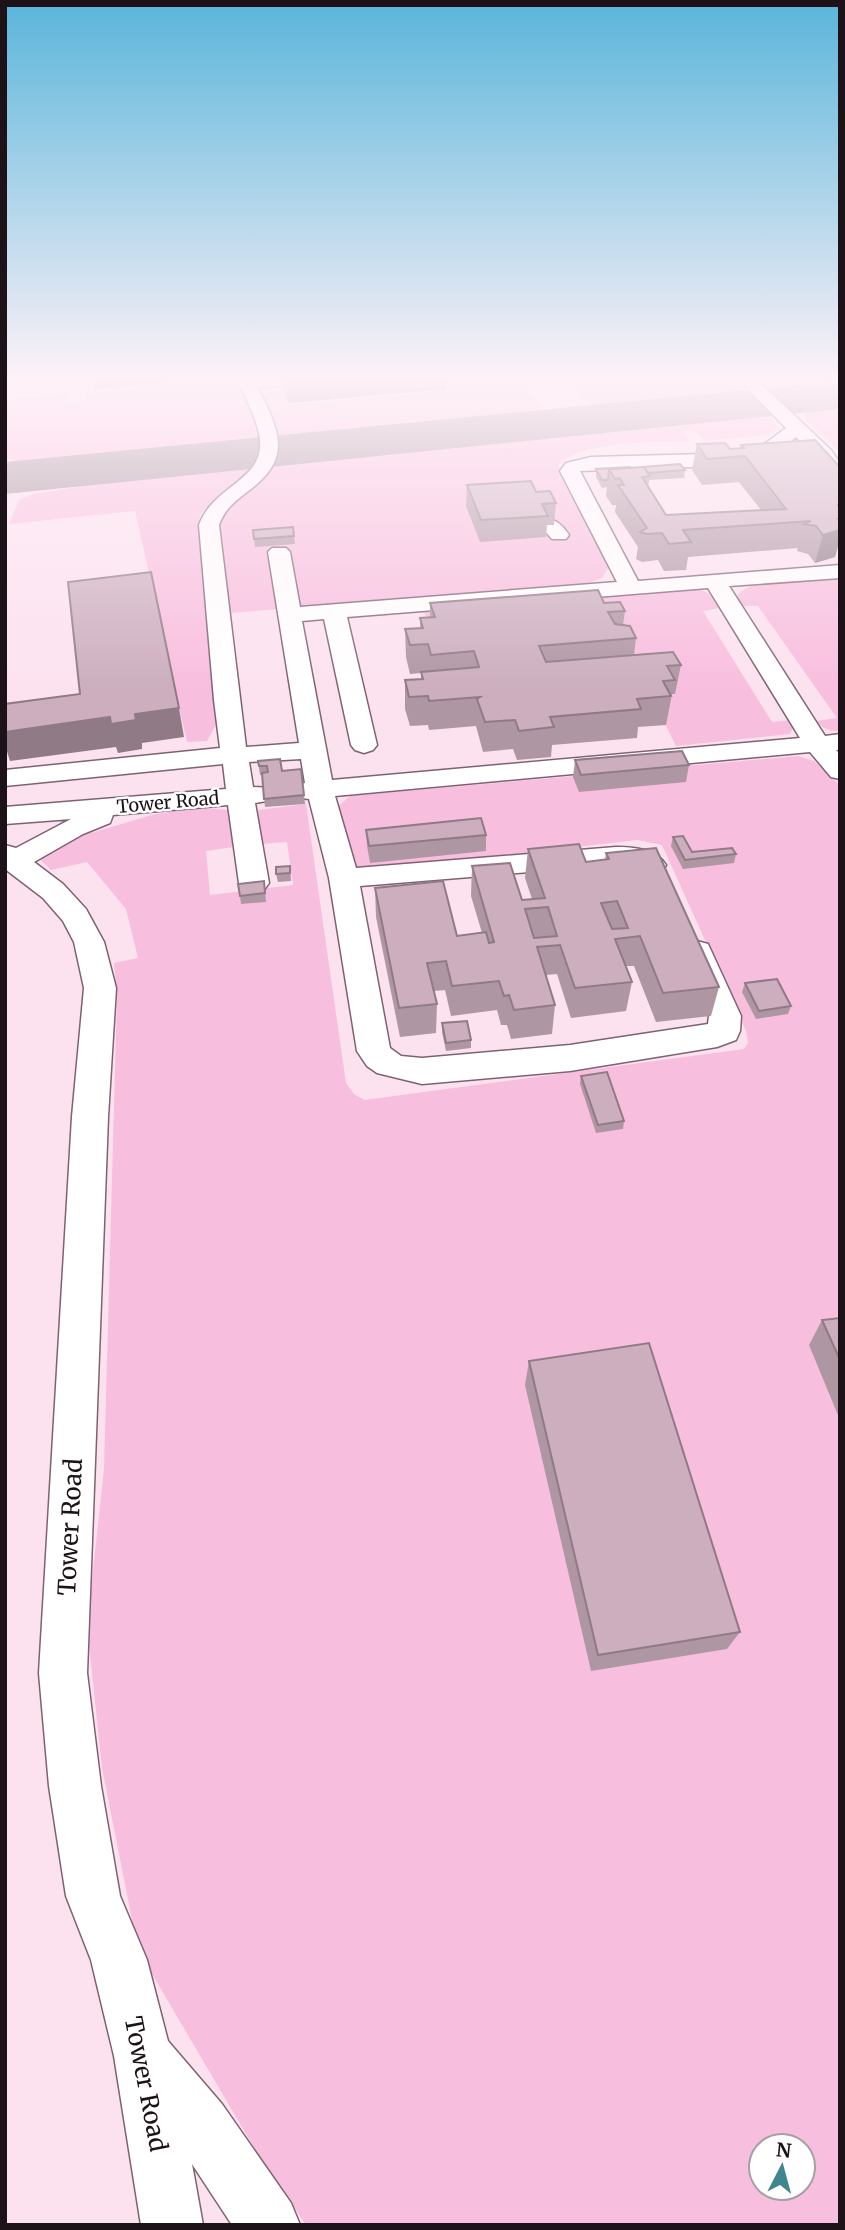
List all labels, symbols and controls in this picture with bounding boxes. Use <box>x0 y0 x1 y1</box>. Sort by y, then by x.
street label: Tower Road <box>116 786 220 818</box>
street label: Tower Road <box>51 1458 89 1596</box>
street label: Tower Road <box>118 2014 174 2154</box>
north arrow <box>747 2132 817 2202</box>
text: N <box>775 2137 792 2163</box>

